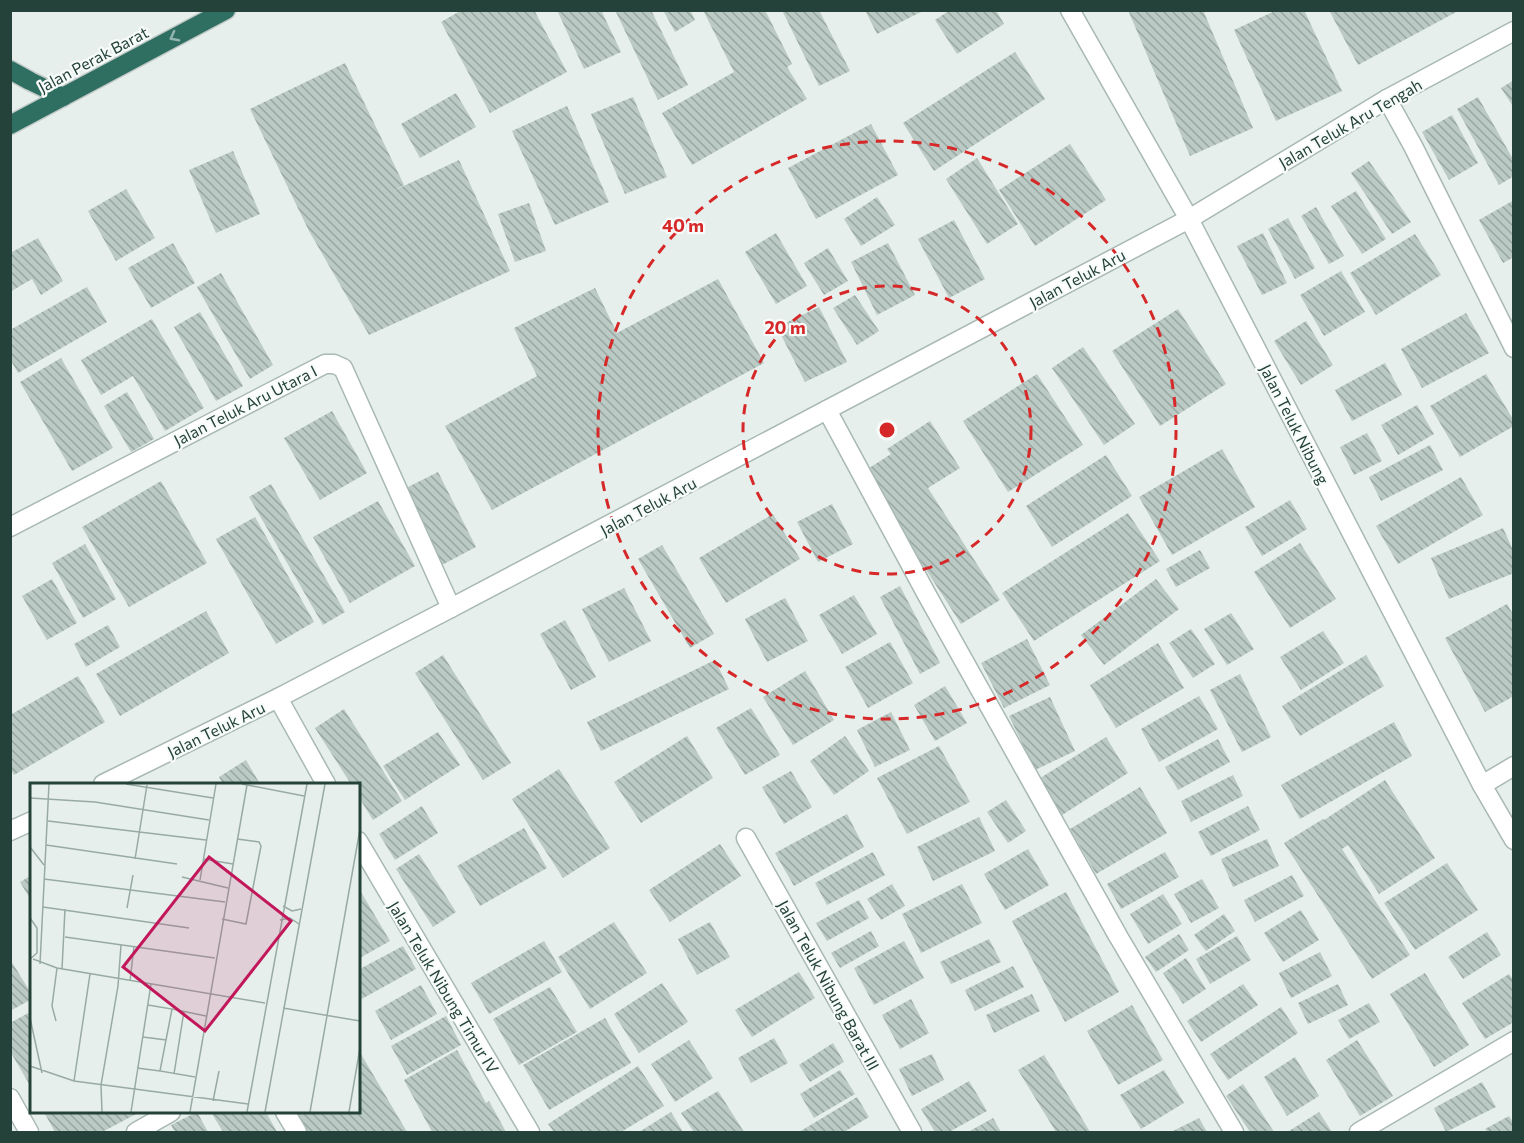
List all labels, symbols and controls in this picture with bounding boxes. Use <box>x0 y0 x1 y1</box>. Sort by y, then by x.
street label: Jalan Perak Barat <box>35 22 152 96</box>
one-way arrow <box>170 30 180 41</box>
street label: Jalan Teluk Aru Tengah <box>1275 74 1425 172</box>
text: 40 m <box>662 214 704 236</box>
street label: Jalan Teluk Aru <box>1026 245 1128 311</box>
text: 20 m <box>764 316 806 338</box>
street label: Jalan Teluk Aru Utara I <box>170 361 320 449</box>
street label: Jalan Teluk Nibung <box>1257 361 1334 488</box>
centre of rings <box>877 420 897 440</box>
street label: Jalan Teluk Aru <box>597 473 699 539</box>
street label: Jalan Teluk Aru <box>164 697 268 761</box>
inset map <box>30 783 360 1113</box>
street label: Jalan Teluk Nibung Timur IV <box>385 897 503 1077</box>
street label: Jalan Teluk Nibung Barat III <box>774 897 884 1073</box>

